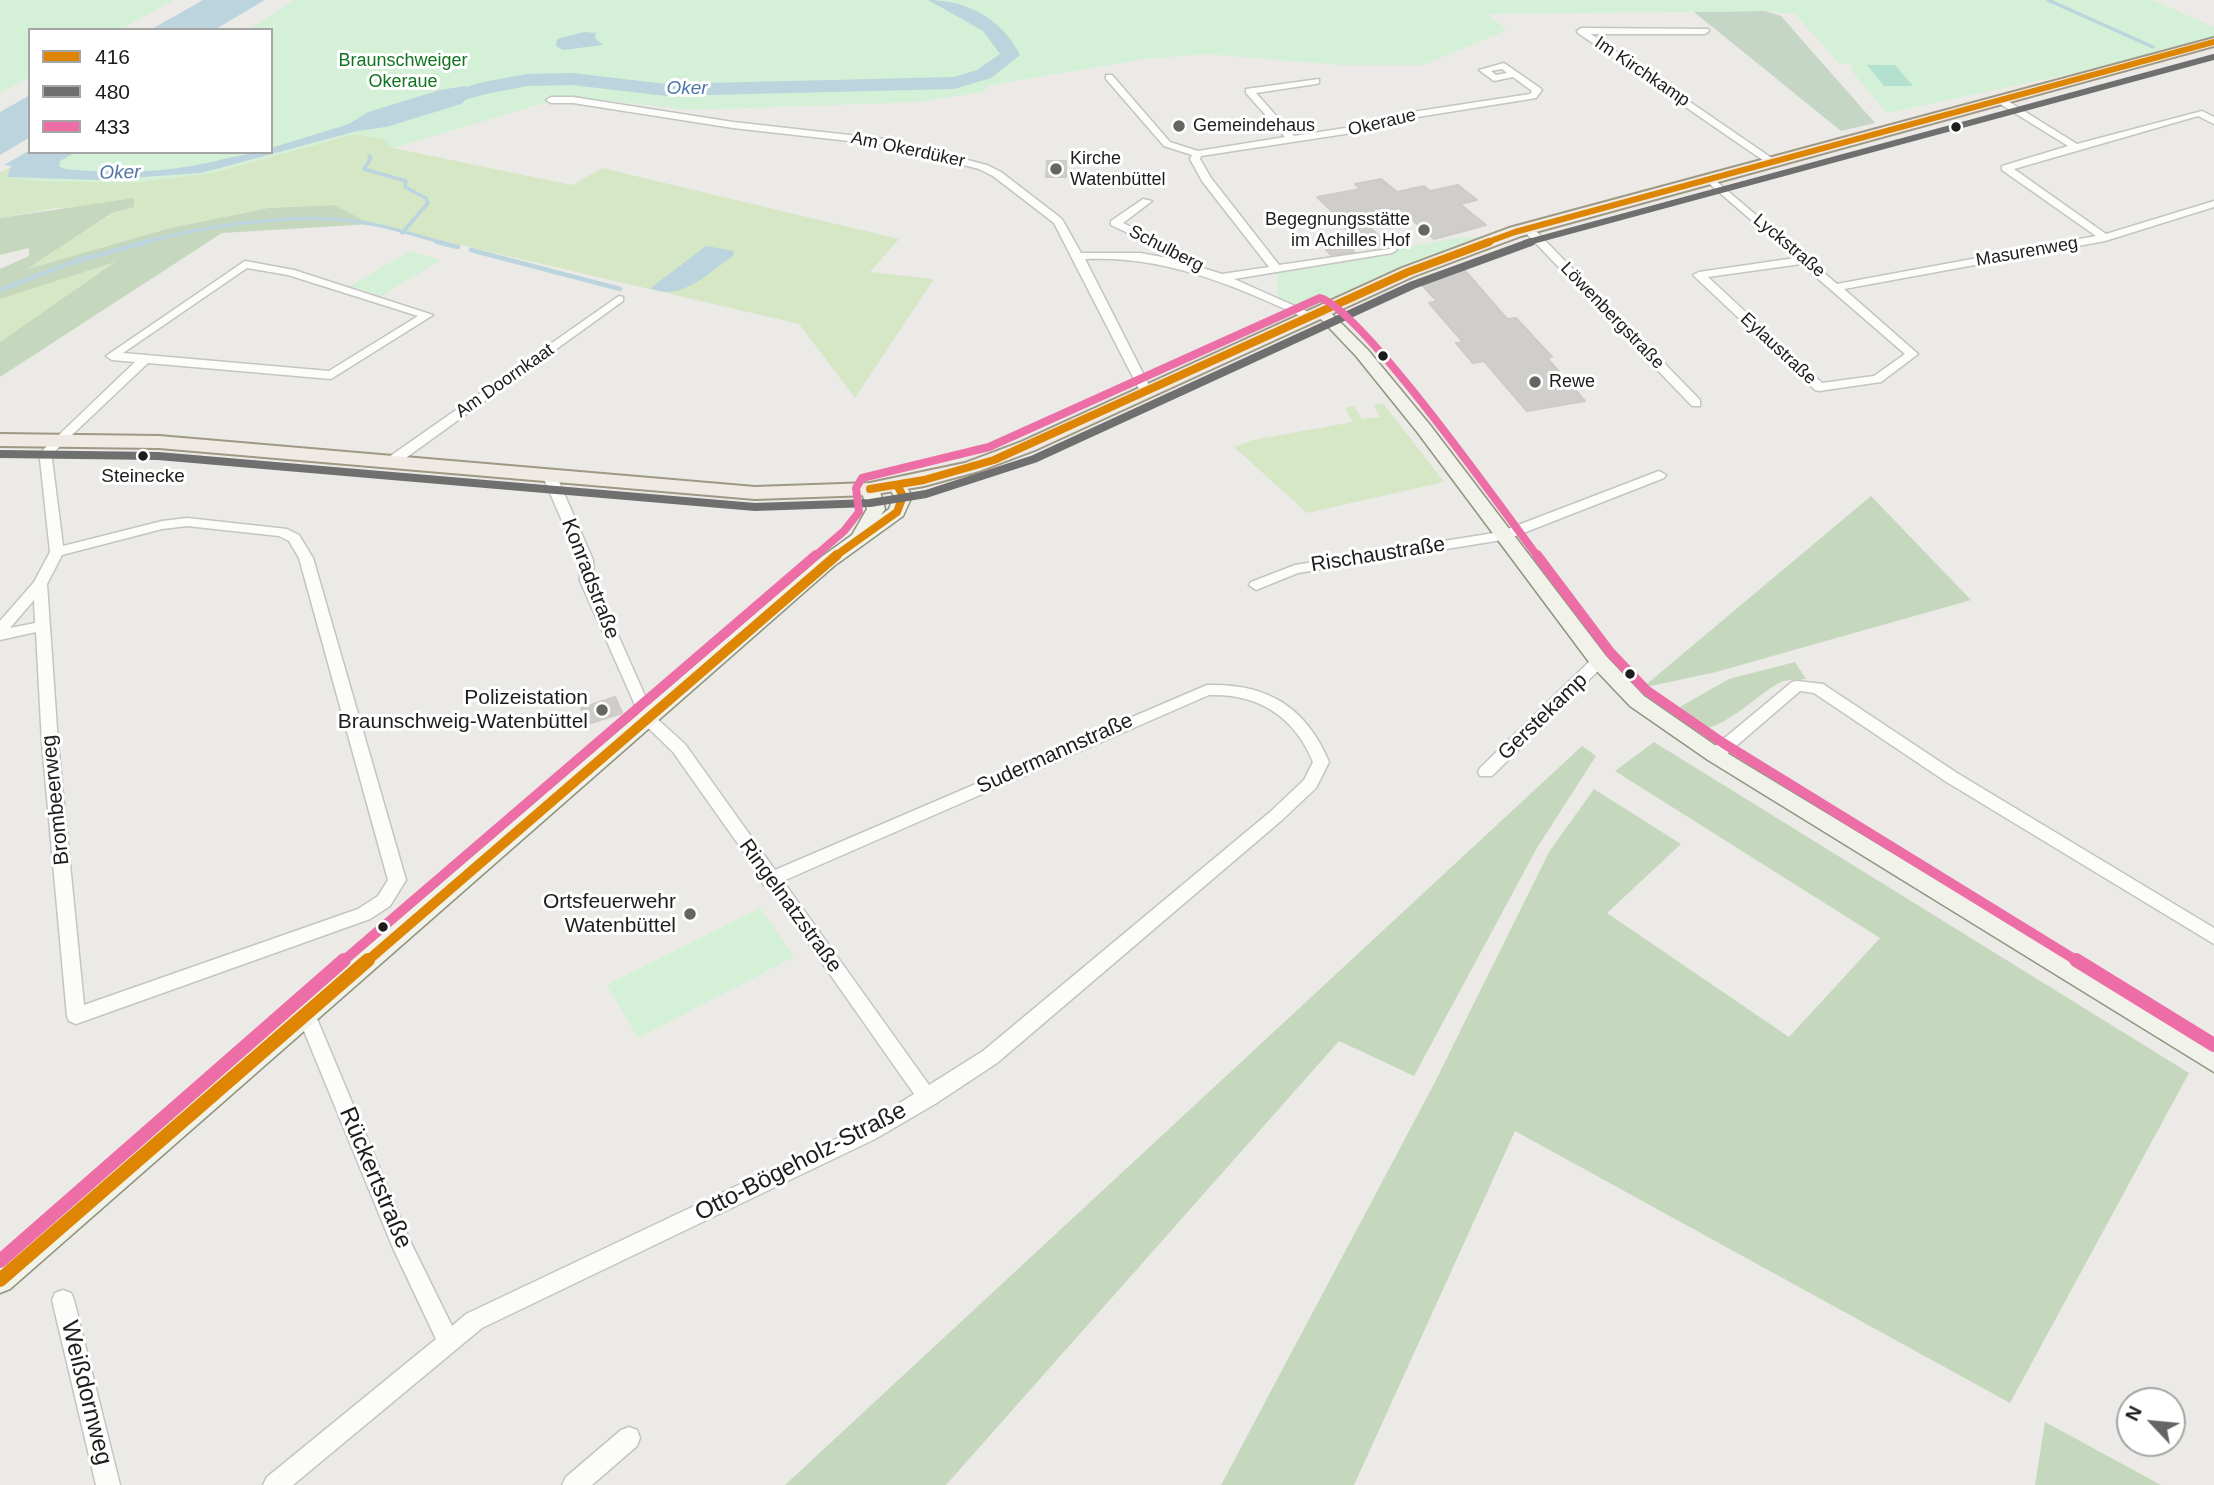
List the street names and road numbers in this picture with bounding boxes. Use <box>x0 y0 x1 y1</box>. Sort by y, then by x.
street label: Im Kirchkamp <box>1590 32 1694 112</box>
street label: Okeraue <box>1346 105 1418 141</box>
street label: Am Okerdüker <box>849 127 967 173</box>
street label: Lyckstraße <box>1749 210 1829 282</box>
street label: Schulberg <box>1125 221 1207 277</box>
street label: Masurenweg <box>1974 232 2080 272</box>
street label: Löwenbergstraße <box>1556 258 1668 374</box>
street label: Eylaustraße <box>1736 308 1820 390</box>
street label: Am Doornkaat <box>452 339 558 423</box>
street label: Konradstraße <box>555 515 625 643</box>
street label: Rischaustraße <box>1309 532 1447 578</box>
street label: Gerstekamp <box>1493 668 1593 766</box>
street label: Sudermannstraße <box>973 708 1137 800</box>
street label: Brombeerweg <box>37 734 75 866</box>
street label: Ringelnatzstraße <box>733 834 847 978</box>
street label: Otto-Bögeholz-Straße <box>690 1096 912 1228</box>
street label: Rückertstraße <box>332 1103 418 1253</box>
street label: Weißdornweg <box>54 1318 118 1468</box>

